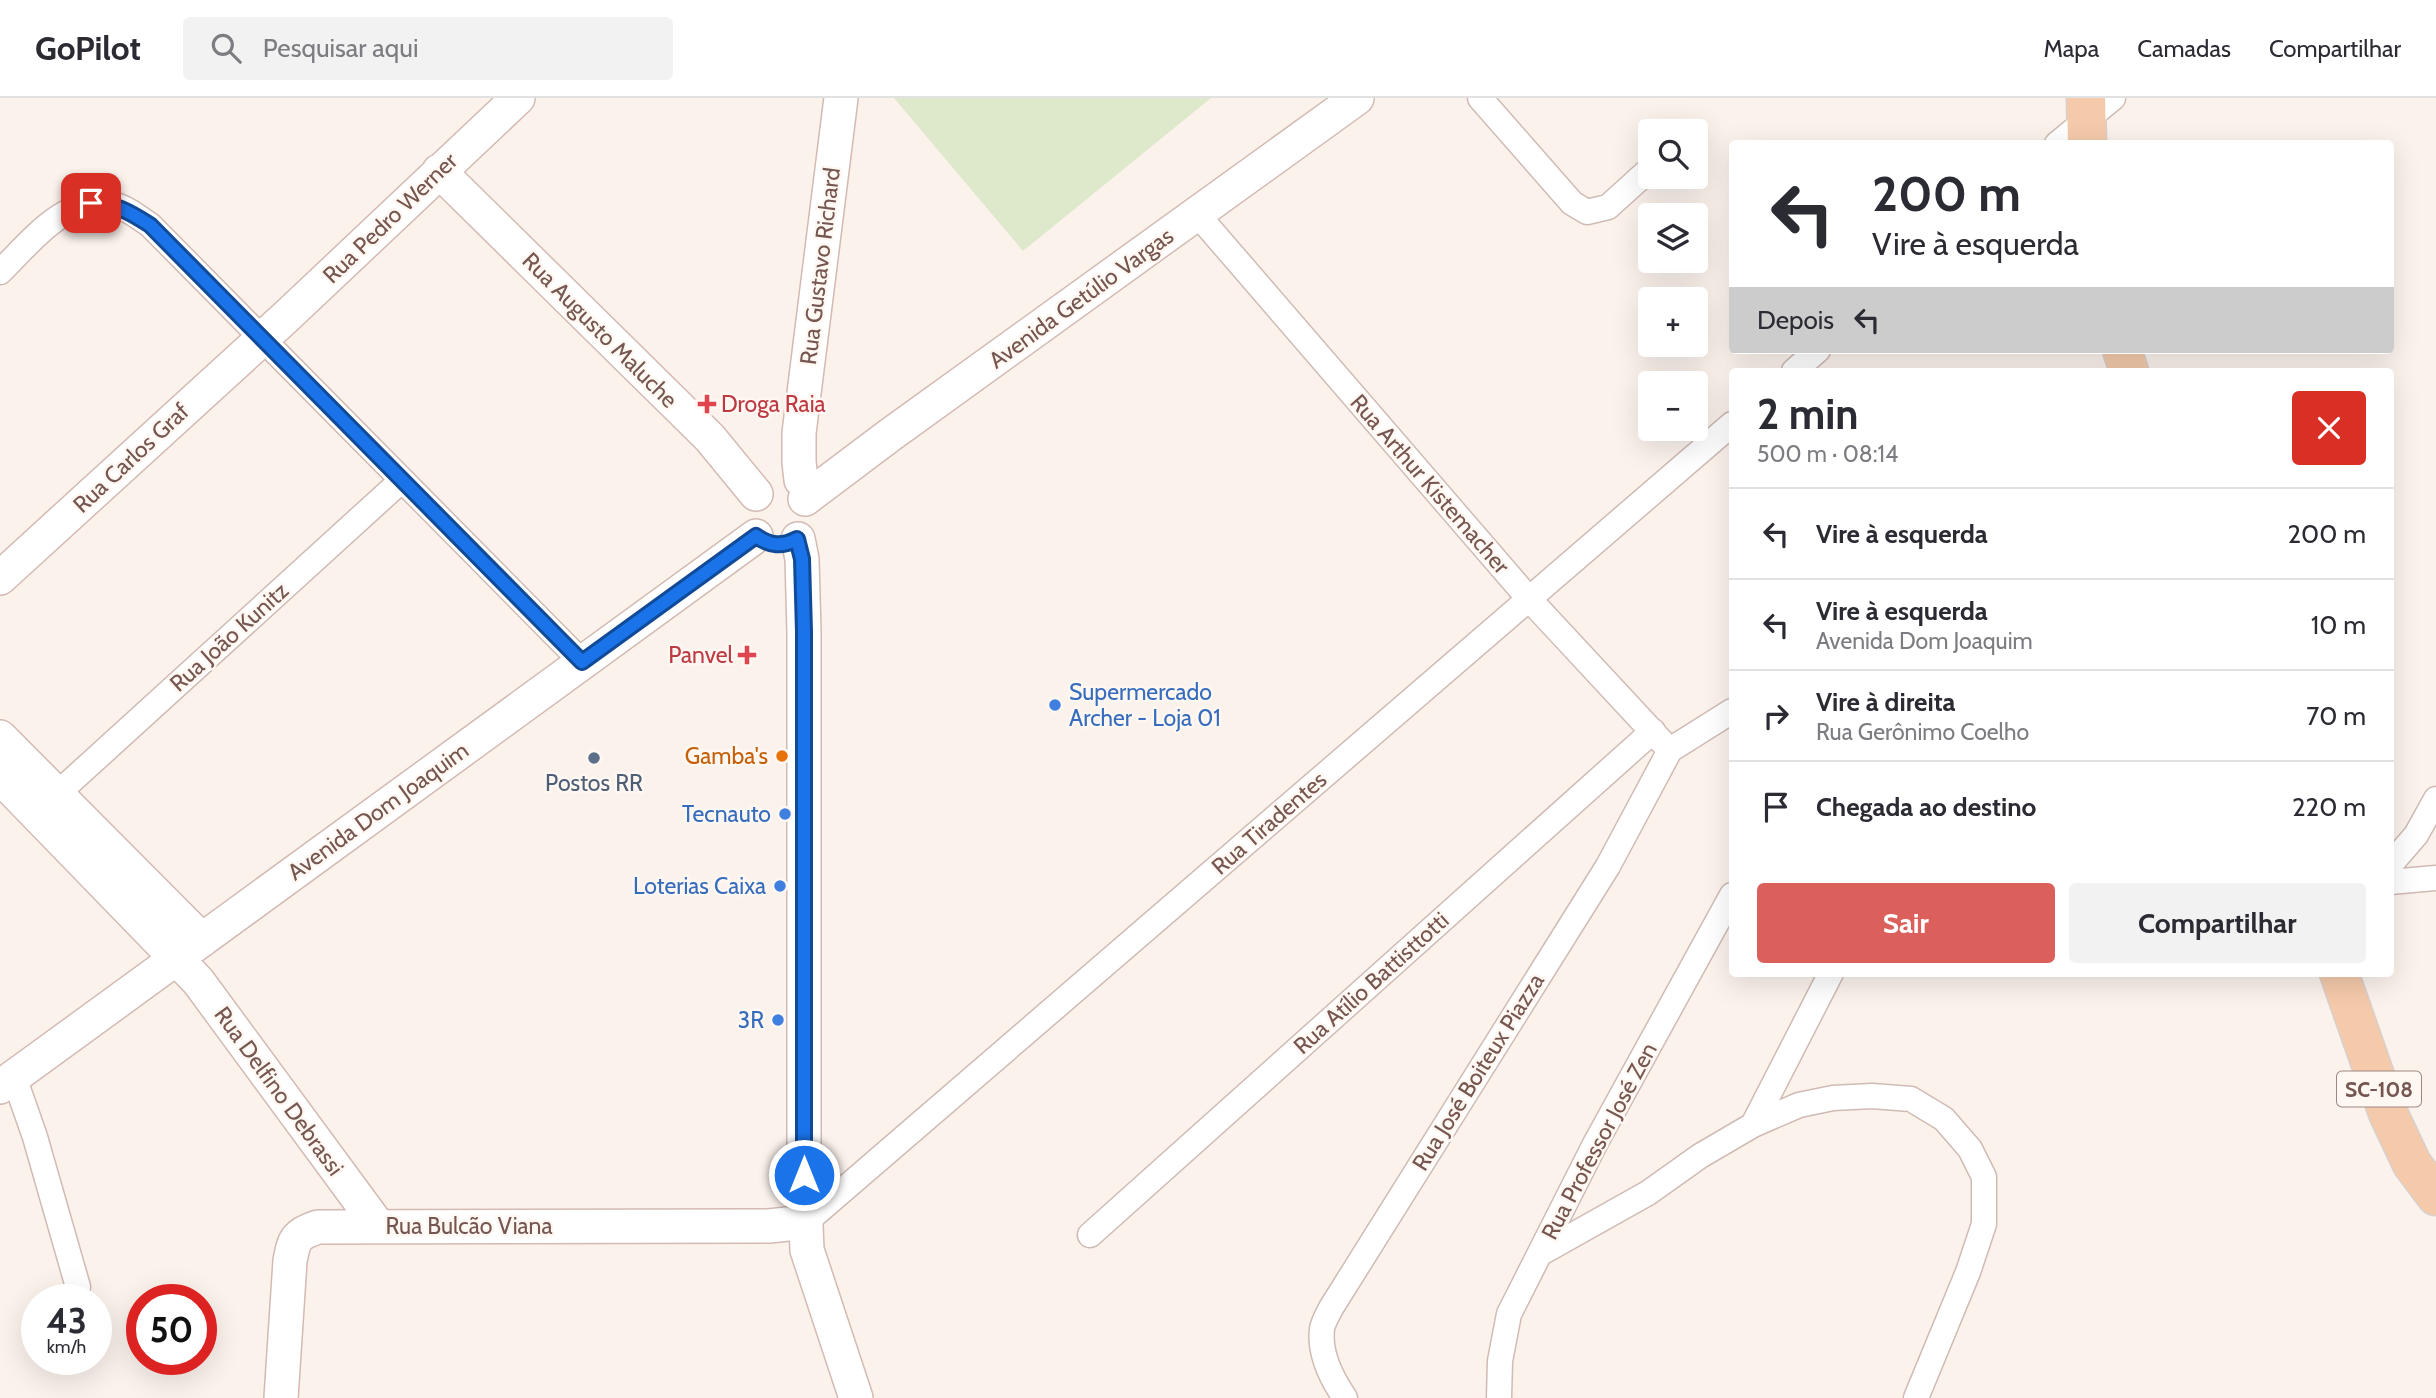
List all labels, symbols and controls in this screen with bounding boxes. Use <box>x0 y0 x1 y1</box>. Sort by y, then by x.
search box <box>183 17 673 80</box>
text: GoPilot <box>35 28 141 68</box>
icon: search <box>207 29 245 67</box>
text: Pesquisar aqui <box>263 32 418 64</box>
text: Mapa <box>2043 34 2099 63</box>
text: Camadas <box>2137 34 2231 63</box>
text: Compartilhar <box>2269 34 2401 63</box>
map controls <box>1638 119 1708 441</box>
button: search <box>1638 119 1708 189</box>
street label: Rua Pedro Werner <box>317 146 464 289</box>
text: 200 m <box>1872 164 2021 223</box>
street label: Rua Gustavo Richard <box>794 166 846 366</box>
icon: left <box>1757 168 1848 259</box>
pin <box>61 173 121 233</box>
icon: arrive <box>72 184 110 222</box>
button: layers <box>1638 203 1708 273</box>
street label: Avenida Getúlio Vargas <box>983 222 1179 374</box>
text: Vire à esquerda <box>1872 224 2079 263</box>
street label: Rua Augusto Maluche <box>517 247 684 414</box>
button: + <box>1638 287 1708 357</box>
icon: left <box>1848 301 1886 339</box>
text: Depois <box>1757 304 1834 336</box>
button: − <box>1638 371 1708 441</box>
text: 2 min <box>1757 388 1858 440</box>
street label: Rua Arthur Kistemacher <box>1344 389 1516 580</box>
place label: Droga Raia <box>721 390 826 418</box>
button: close <box>2292 391 2366 465</box>
marker: Droga Raia <box>699 396 715 412</box>
street label: Rua Carlos Graf <box>67 397 195 519</box>
text: 500 m · 08:14 <box>1757 440 1898 468</box>
icon: left <box>1757 515 1795 553</box>
text: Vire à esquerda <box>1816 518 1988 550</box>
text: 200 m <box>2287 518 2366 550</box>
street label: Rua João Kunitz <box>164 576 294 698</box>
text: Vire à esquerda <box>1816 595 1988 627</box>
icon: left <box>1757 606 1795 644</box>
text: 10 m <box>2311 609 2366 641</box>
text: Avenida Dom Joaquim <box>1816 627 2033 655</box>
place label: Panvel <box>668 641 734 669</box>
marker: Panvel <box>739 647 755 663</box>
place label: Supermercado Archer - Loja 01 <box>1069 678 1221 732</box>
text: Vire à direita <box>1816 686 1956 718</box>
marker: Supermercado Archer - Loja 01 <box>1047 697 1063 713</box>
icon: right <box>1757 697 1795 735</box>
text: 70 m <box>2306 700 2366 732</box>
text: Rua Gerônimo Coelho <box>1816 718 2029 746</box>
street label: Avenida Dom Joaquim <box>282 736 474 886</box>
place label: Gamba's <box>685 742 768 770</box>
marker: Gamba's <box>774 748 790 764</box>
marker: Postos RR <box>586 750 602 766</box>
street label: Rua Tiradentes <box>1206 765 1332 881</box>
place label: Postos RR <box>545 769 643 797</box>
icon: arrive <box>1757 788 1795 826</box>
text: Chegada ao destino <box>1816 791 2036 823</box>
text: 220 m <box>2292 791 2366 823</box>
place label: Tecnauto <box>682 800 771 828</box>
marker: Tecnauto <box>777 806 793 822</box>
place label: Loterias Caixa <box>633 872 766 900</box>
marker: Loterias Caixa <box>772 878 788 894</box>
button: Sair <box>1757 883 2055 963</box>
button: Compartilhar <box>2069 883 2366 963</box>
street label: Rua Atílio Battisttotti <box>1288 906 1454 1060</box>
street label: Rua José Boiteux Piazza <box>1406 968 1550 1176</box>
street label: Rua Delfino Debrassi <box>208 1001 350 1181</box>
place label: 3R <box>738 1006 764 1034</box>
marker: 3R <box>770 1012 786 1028</box>
street label: Rua Professor José Zen <box>1535 1038 1663 1244</box>
road number: SC-108 <box>2337 1072 2421 1107</box>
position arrow <box>767 1138 841 1212</box>
street label: Rua Bulcão Viana <box>385 1212 553 1240</box>
speed limit sign: 50 <box>126 1284 217 1375</box>
text: 43 <box>46 1299 87 1342</box>
text: km/h <box>47 1336 86 1358</box>

